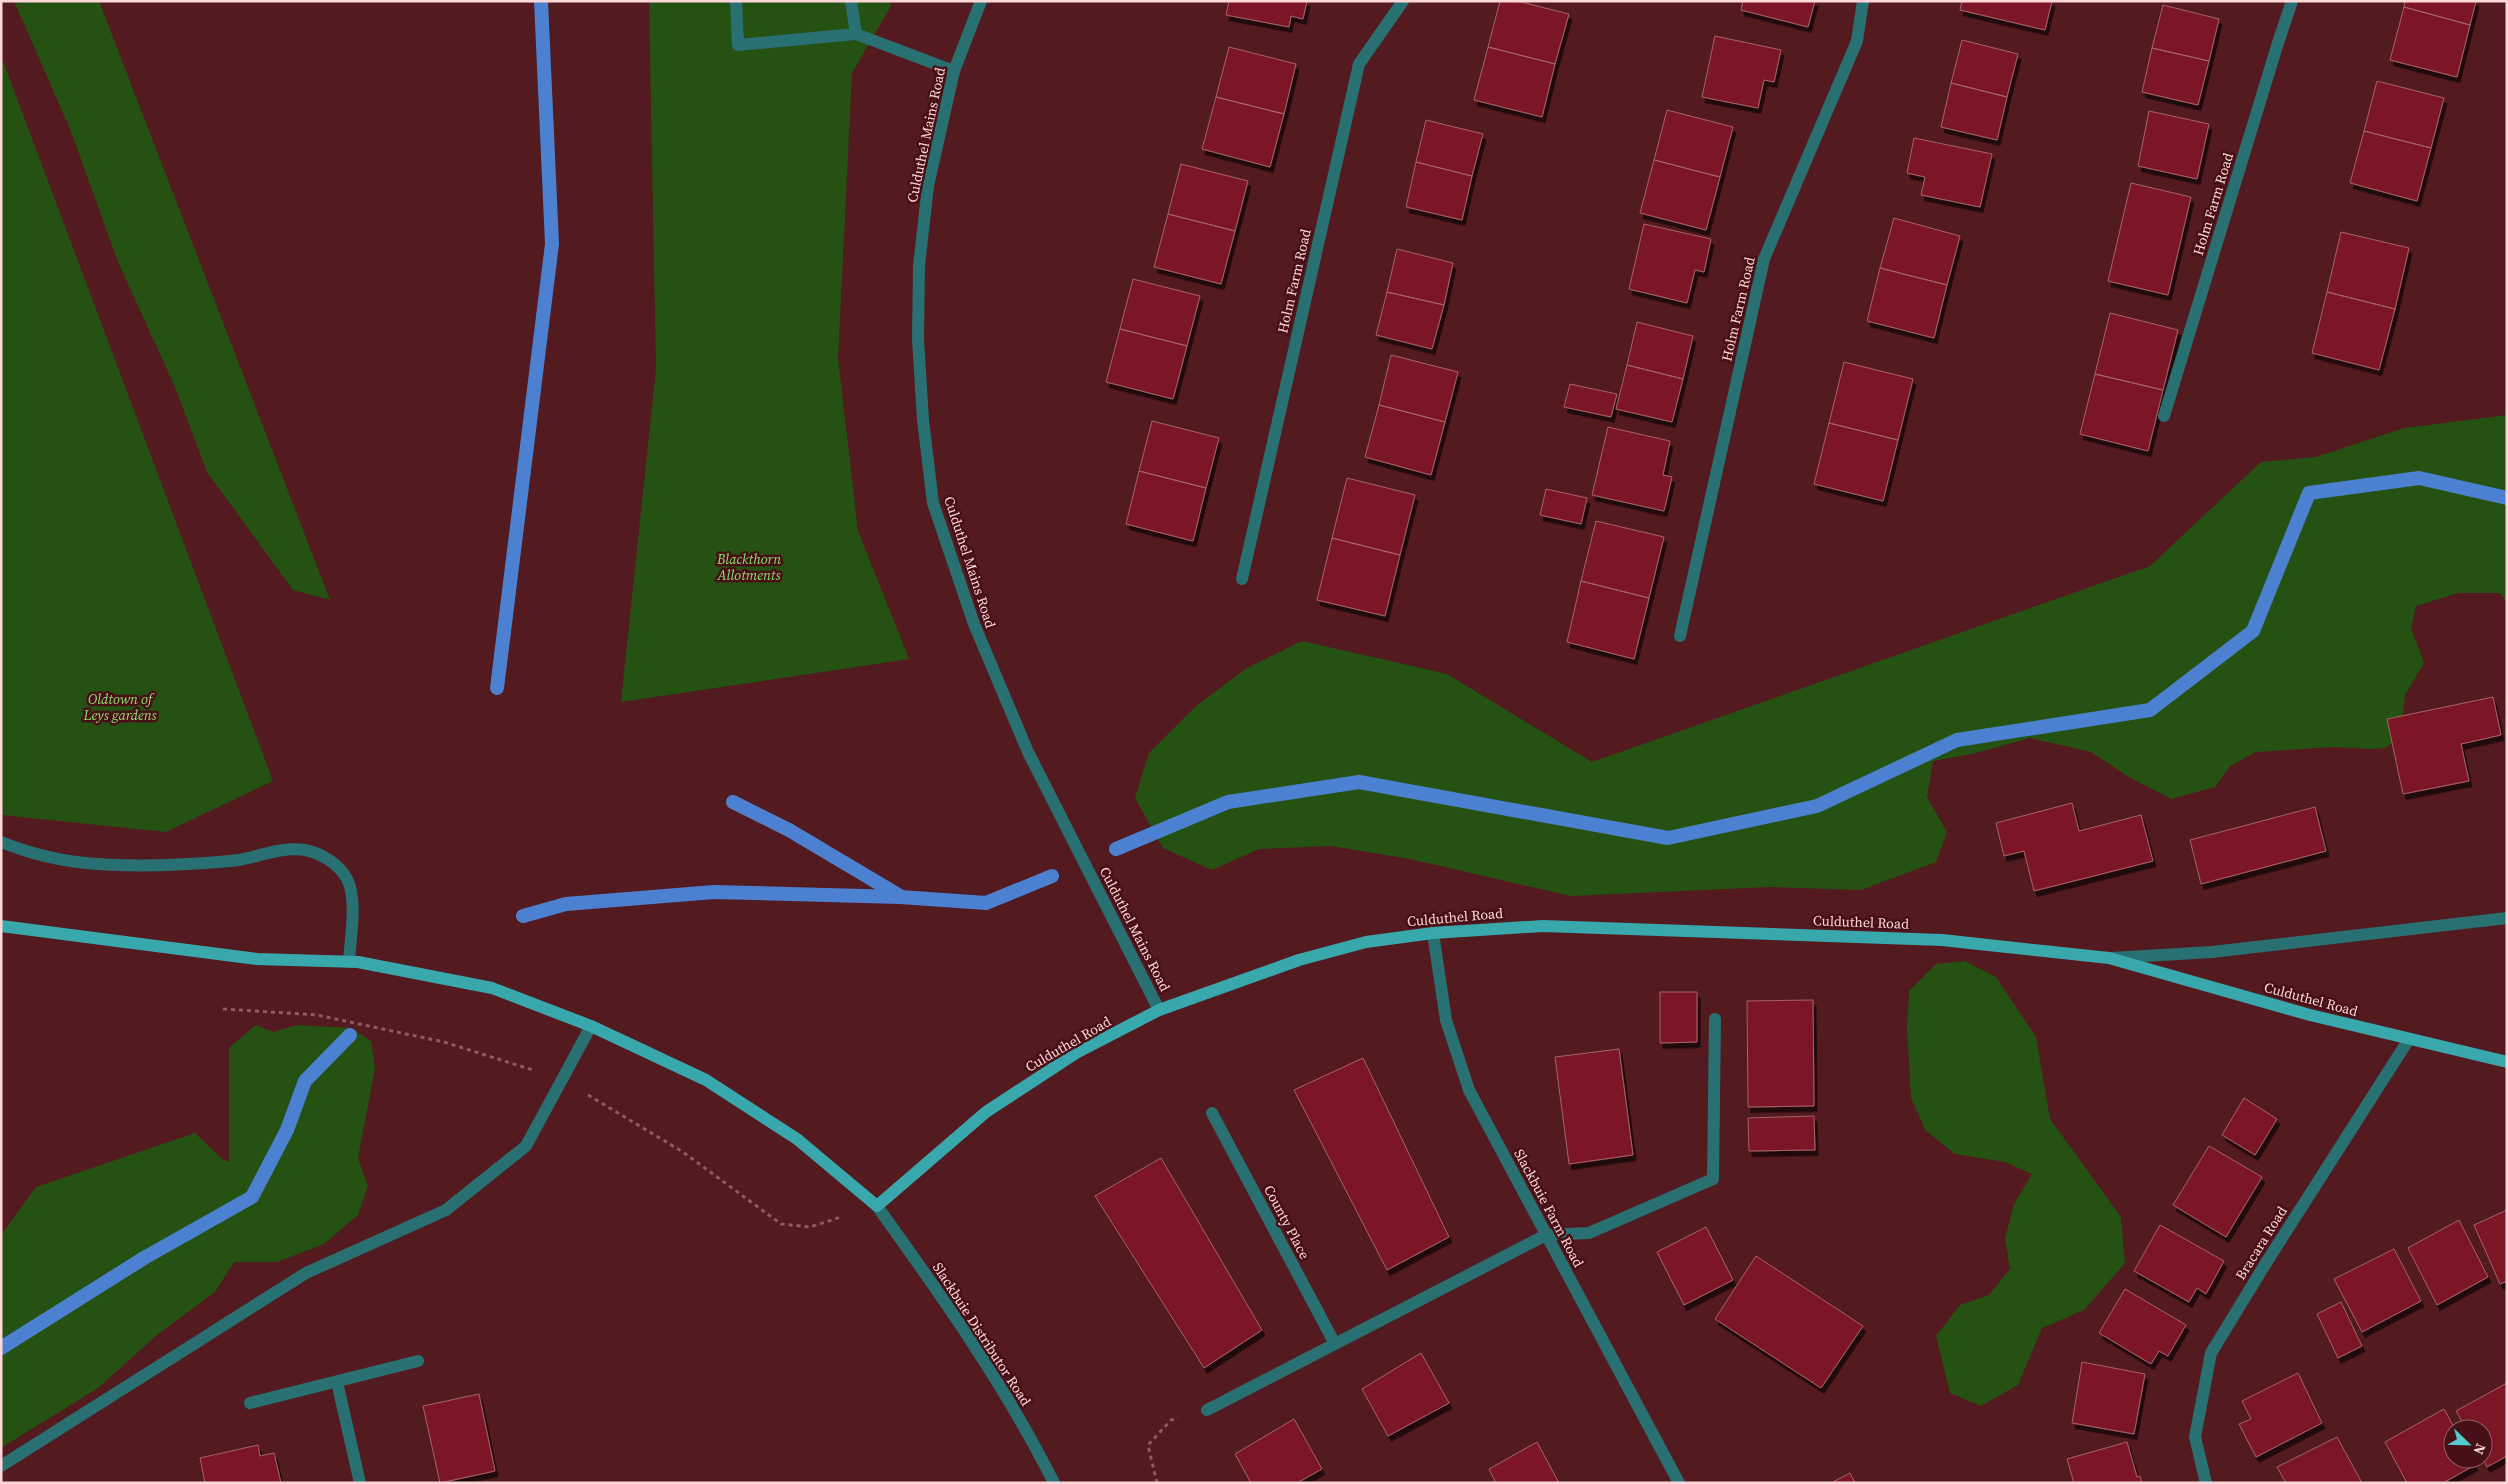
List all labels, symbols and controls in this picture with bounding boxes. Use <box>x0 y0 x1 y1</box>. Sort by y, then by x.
street label: Culduthel Mains Road <box>902 66 950 204</box>
street label: Holm Farm Road <box>2188 150 2238 258</box>
street label: Holm Farm Road <box>1272 227 1316 335</box>
street label: Holm Farm Road <box>1716 255 1760 363</box>
street label: Culduthel Mains Road <box>939 493 1001 631</box>
park label: Blackthorn Allotments <box>716 549 781 585</box>
park label: Oldtown of Leys gardens <box>82 689 157 725</box>
street label: Culduthel Mains Road <box>1095 863 1175 995</box>
street label: Culduthel Road <box>1406 903 1504 931</box>
street label: Culduthel Road <box>1813 910 1909 934</box>
street label: Culduthel Road <box>2262 977 2360 1021</box>
street label: Culduthel Road <box>1021 1011 1115 1077</box>
street label: Slackbuie Farm Road <box>1509 1145 1589 1271</box>
street label: County Place <box>1259 1181 1315 1263</box>
street label: Bracara Road <box>2230 1202 2292 1284</box>
street label: Slackbuie Distributor Road <box>928 1258 1036 1410</box>
north arrow <box>2443 1419 2493 1469</box>
text: N <box>2469 1440 2491 1458</box>

